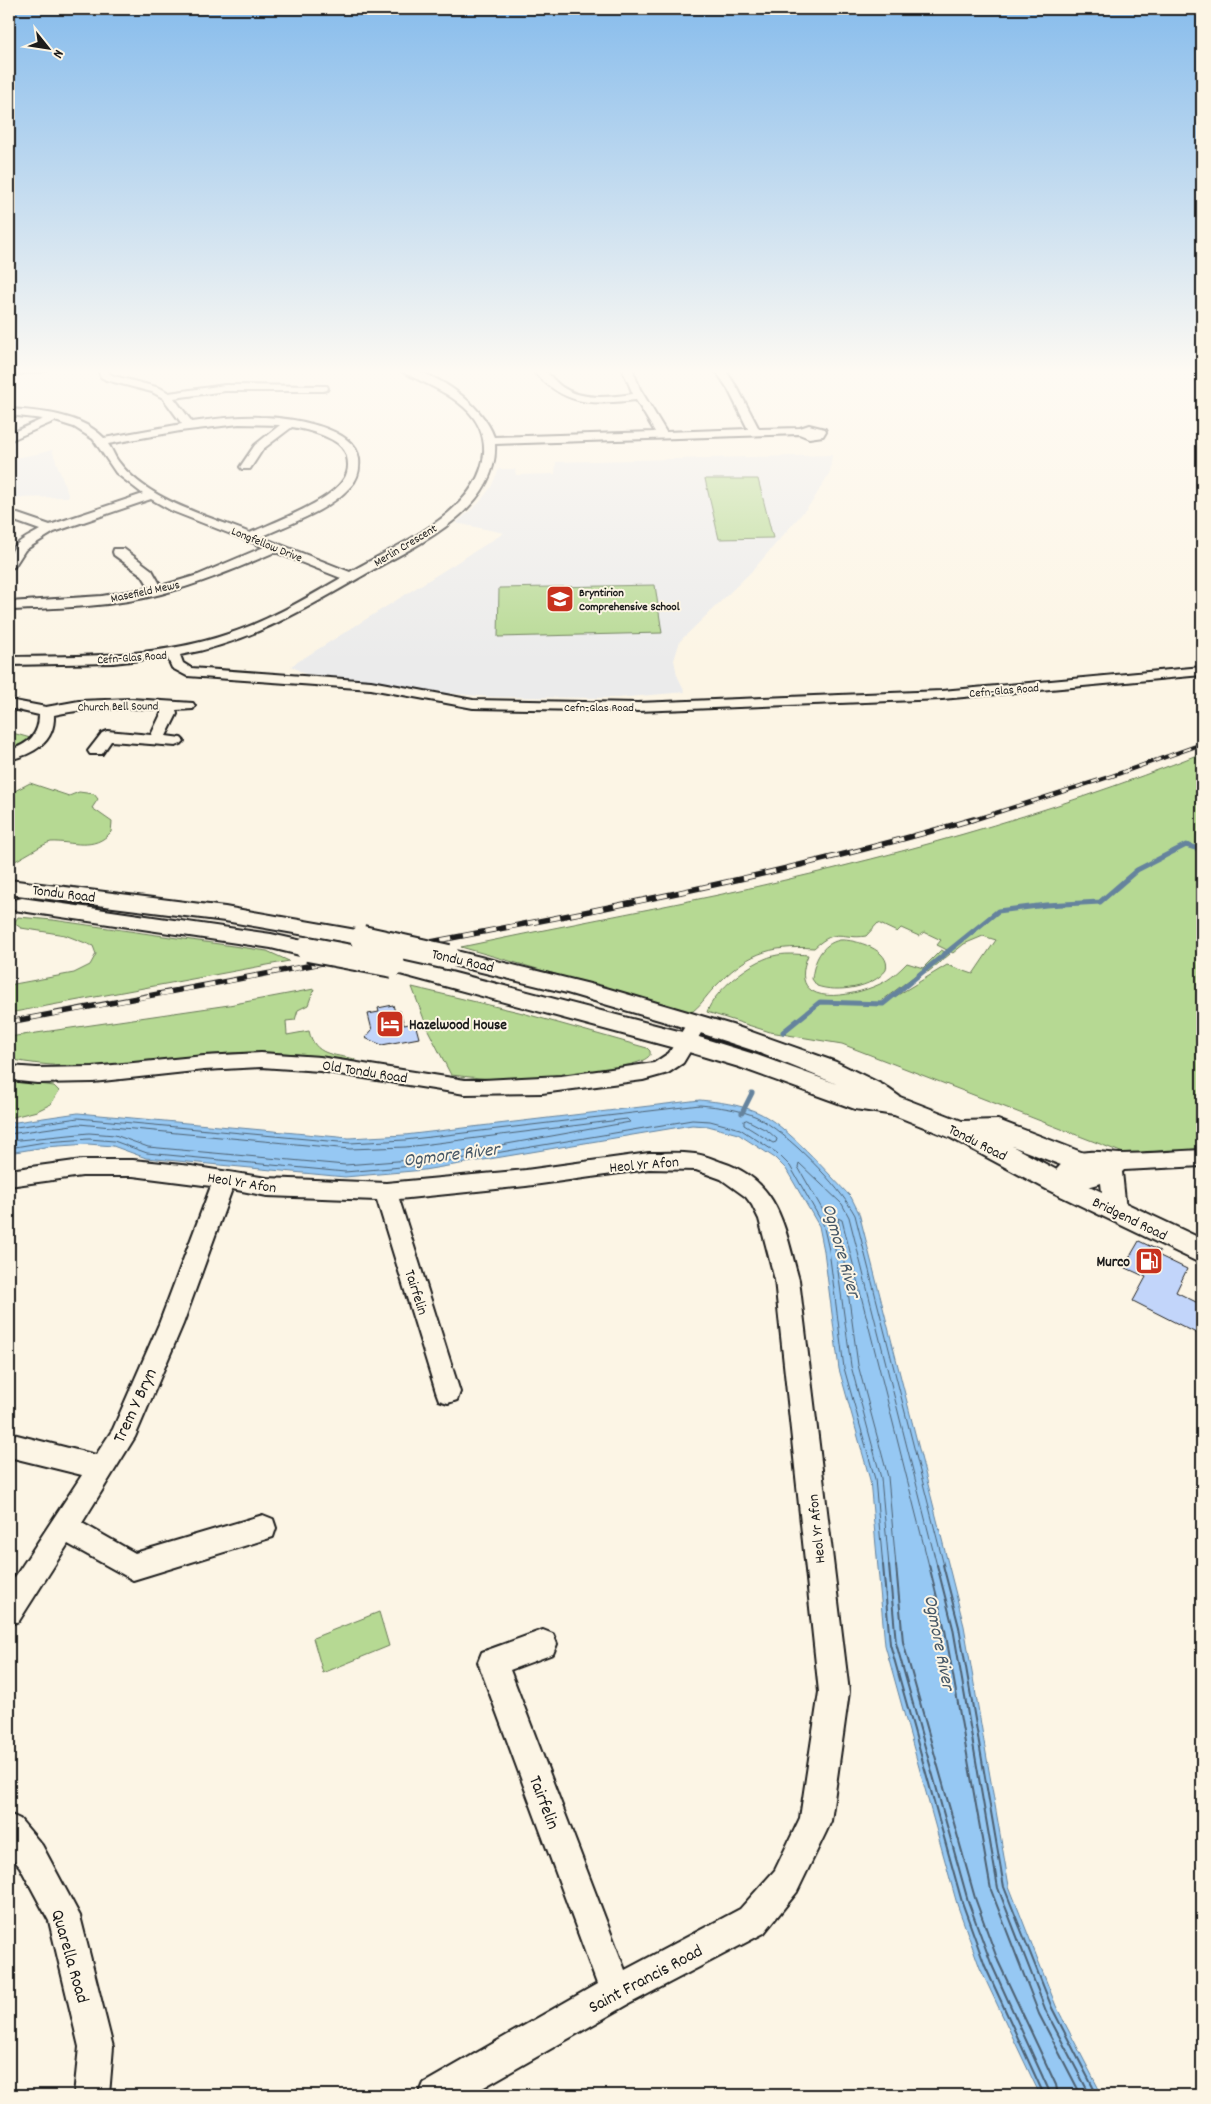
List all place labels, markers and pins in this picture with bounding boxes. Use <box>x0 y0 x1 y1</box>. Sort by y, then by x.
school or university icon: Bryntirion Comprehensive School <box>545 584 575 614</box>
place label: Bryntirion Comprehensive School <box>579 585 680 616</box>
hotel icon: Hazelwood House <box>375 1009 405 1039</box>
place label: Hazelwood House <box>409 1015 507 1037</box>
fuel station icon: Murco <box>1134 1246 1164 1276</box>
place label: Murco <box>1096 1252 1130 1274</box>

